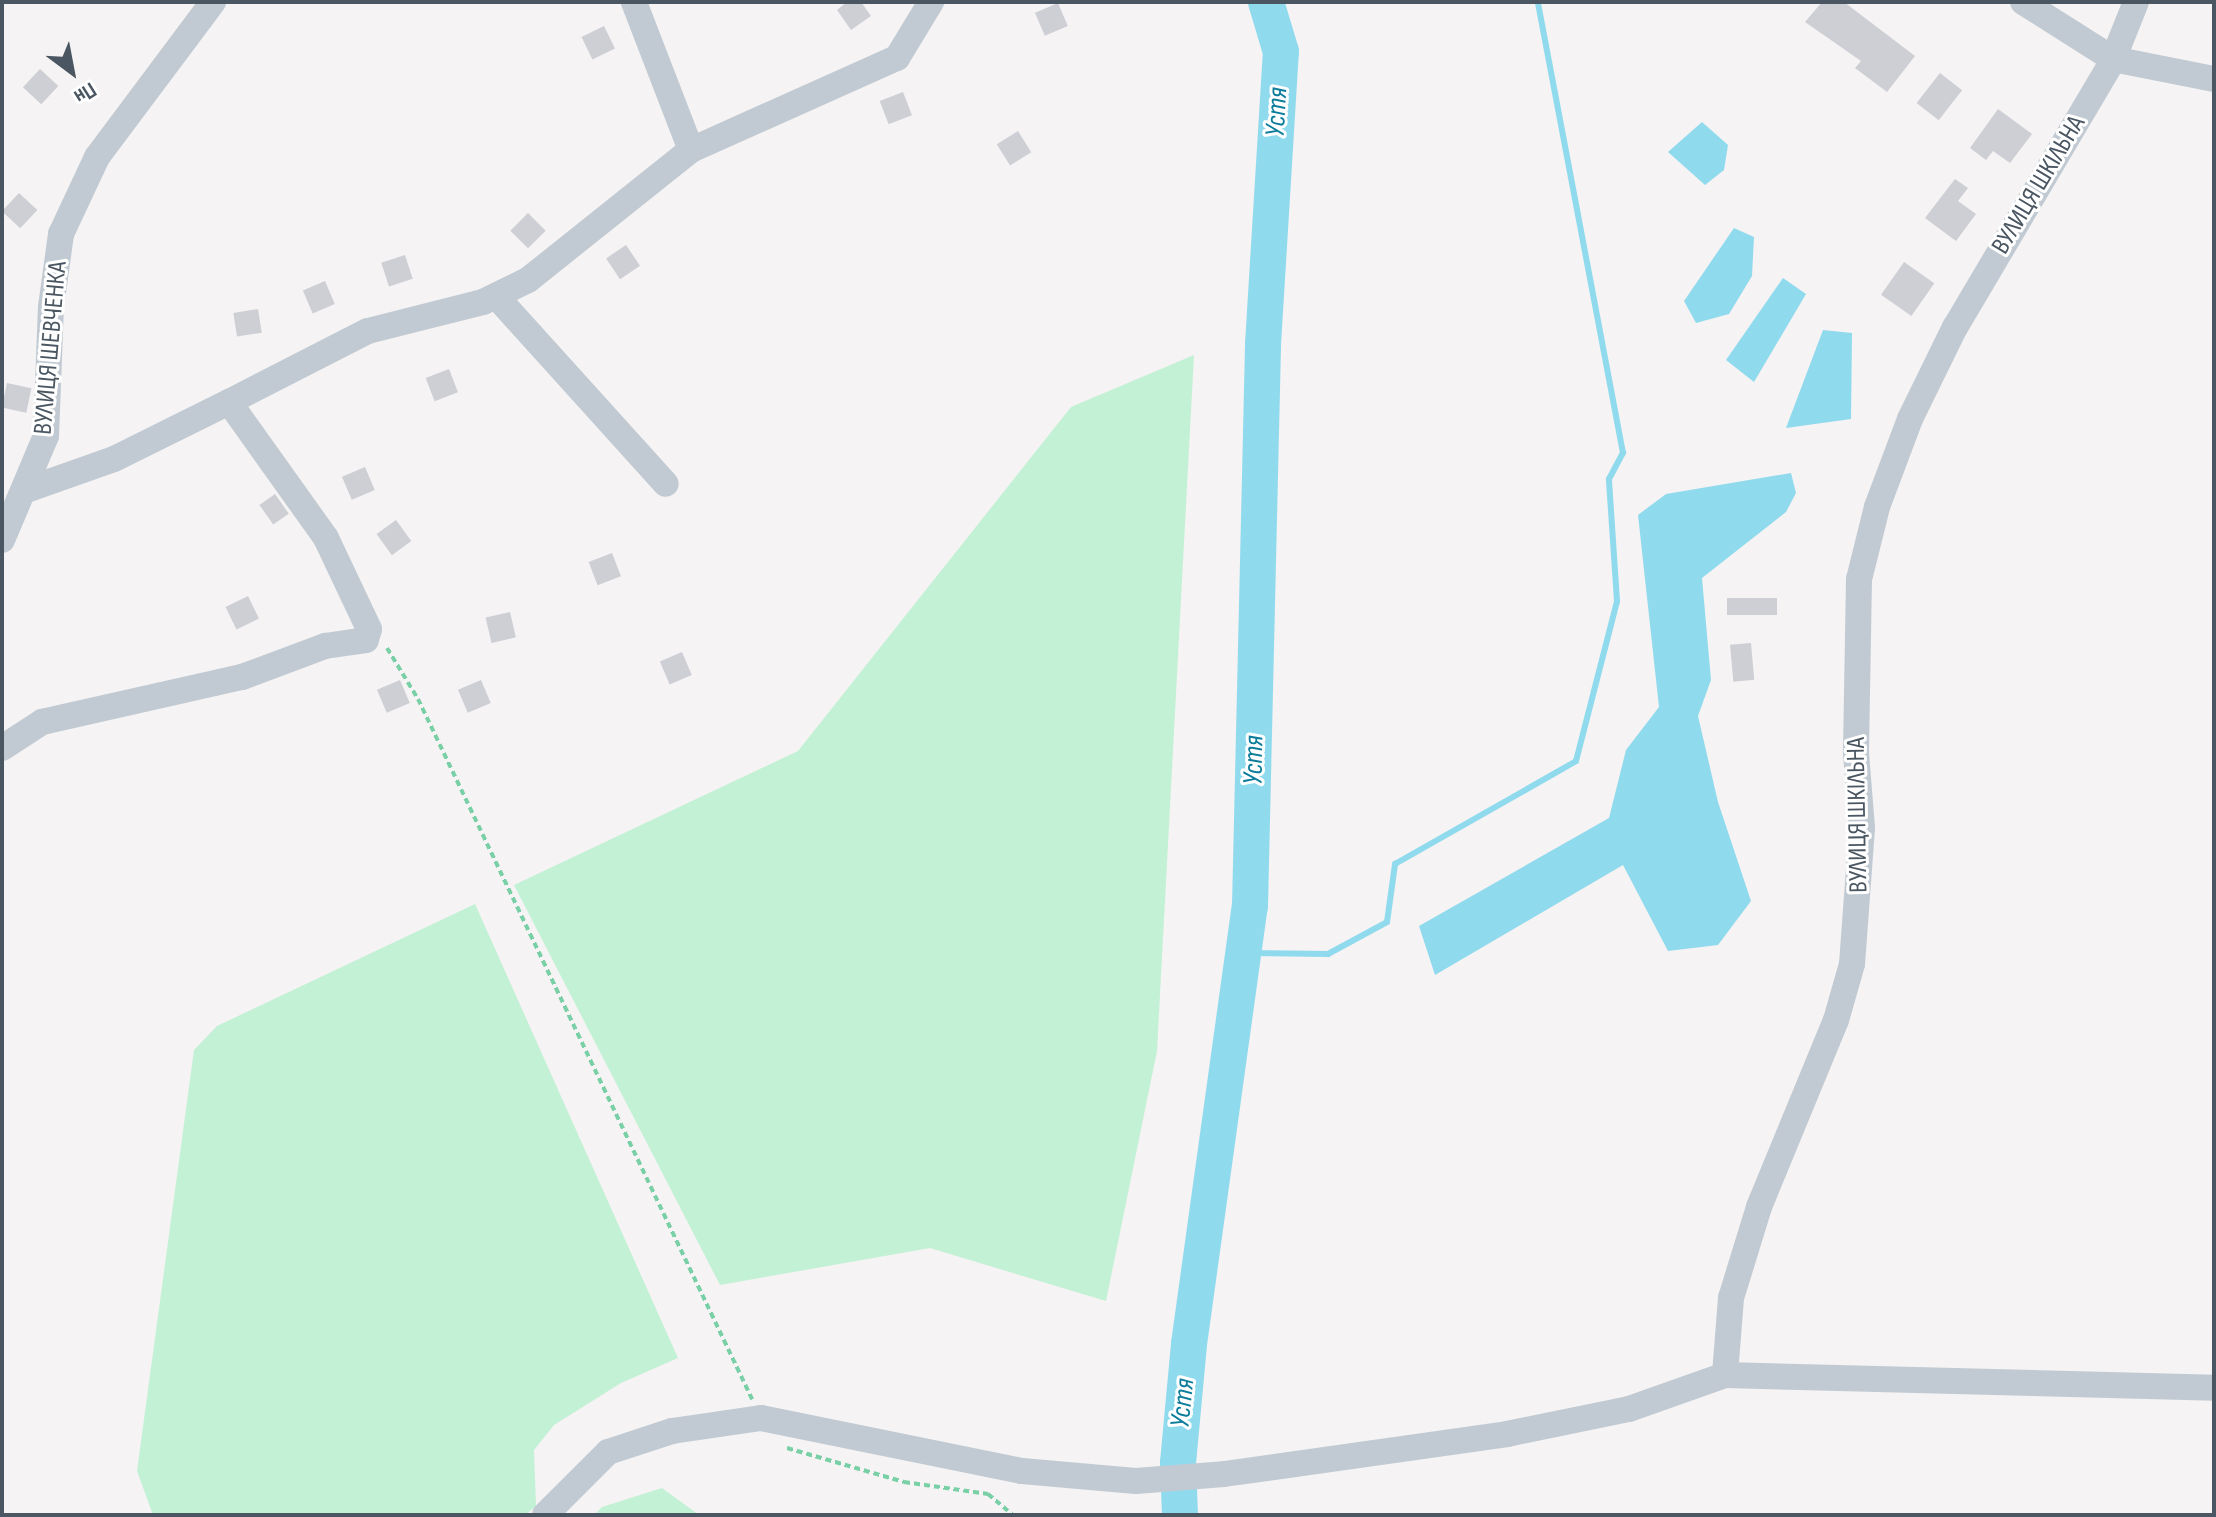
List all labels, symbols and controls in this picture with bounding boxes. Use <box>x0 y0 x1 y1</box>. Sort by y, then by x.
north arrow <box>32 32 112 112</box>
text: Пн <box>69 76 101 110</box>
water label: Устя <box>1259 86 1295 138</box>
street label: ВУЛИЦЯ ШКІЛЬНА <box>1986 110 2092 260</box>
street label: ВУЛИЦЯ ШЕВЧЕНКА <box>28 260 74 436</box>
water label: Устя <box>1237 735 1271 785</box>
street label: ВУЛИЦЯ ШКІЛЬНА <box>1841 737 1875 893</box>
water label: Устя <box>1164 1377 1202 1429</box>

